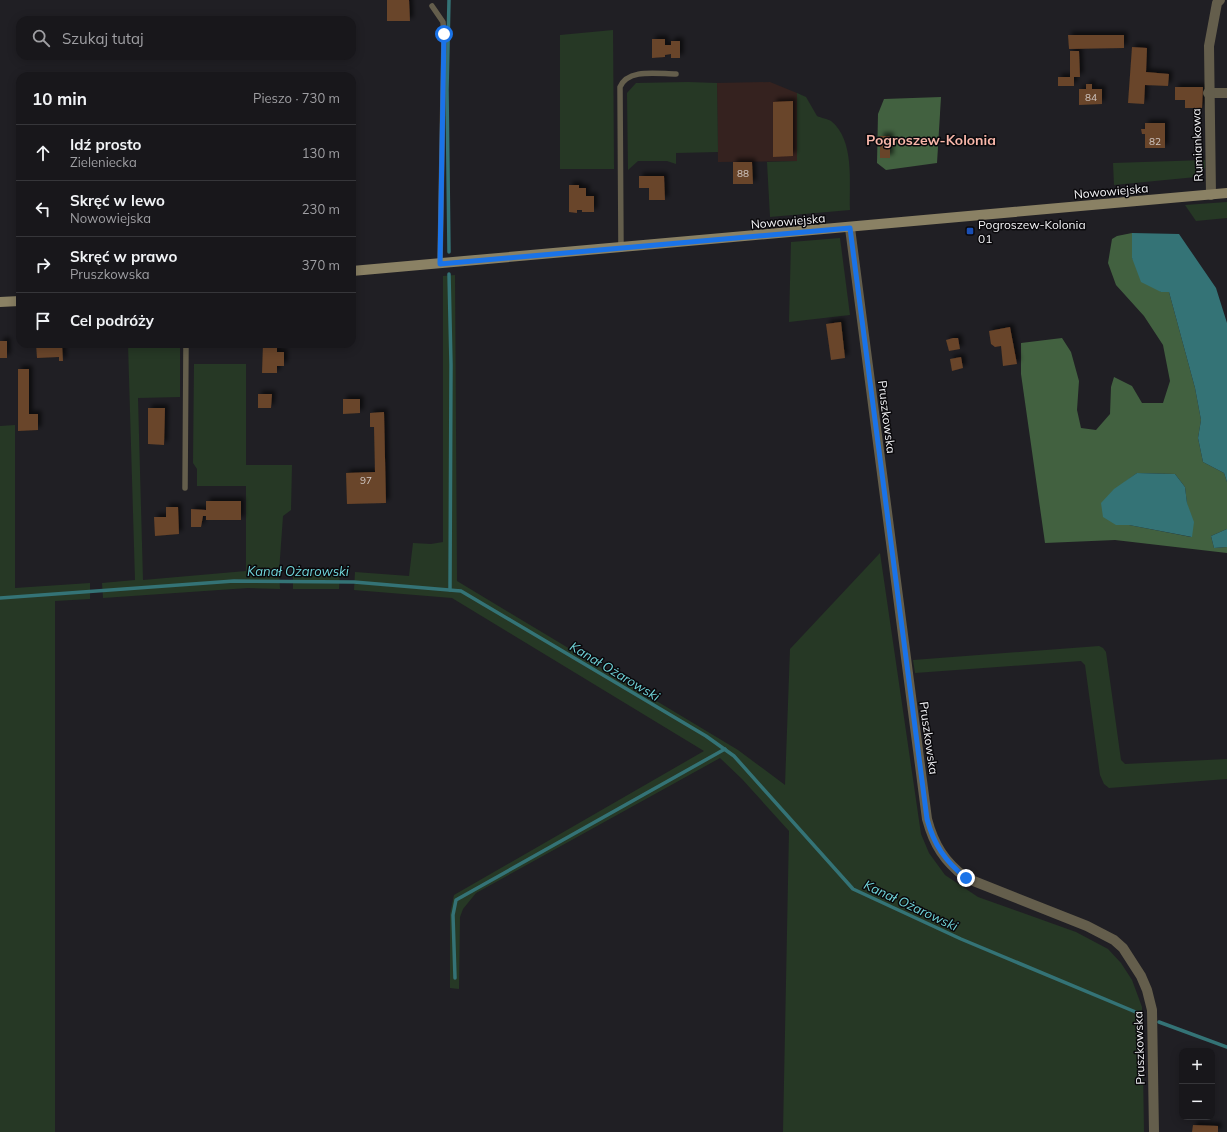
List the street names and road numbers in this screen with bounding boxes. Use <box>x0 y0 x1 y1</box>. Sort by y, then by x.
street label: Rumiankowa <box>1188 108 1206 182</box>
street label: Nowowiejska <box>1073 180 1149 202</box>
street label: Nowowiejska <box>750 210 826 232</box>
street label: Pruszkowska <box>875 380 899 454</box>
street label: Pruszkowska <box>916 701 942 775</box>
street label: Pruszkowska <box>1130 1011 1148 1085</box>

